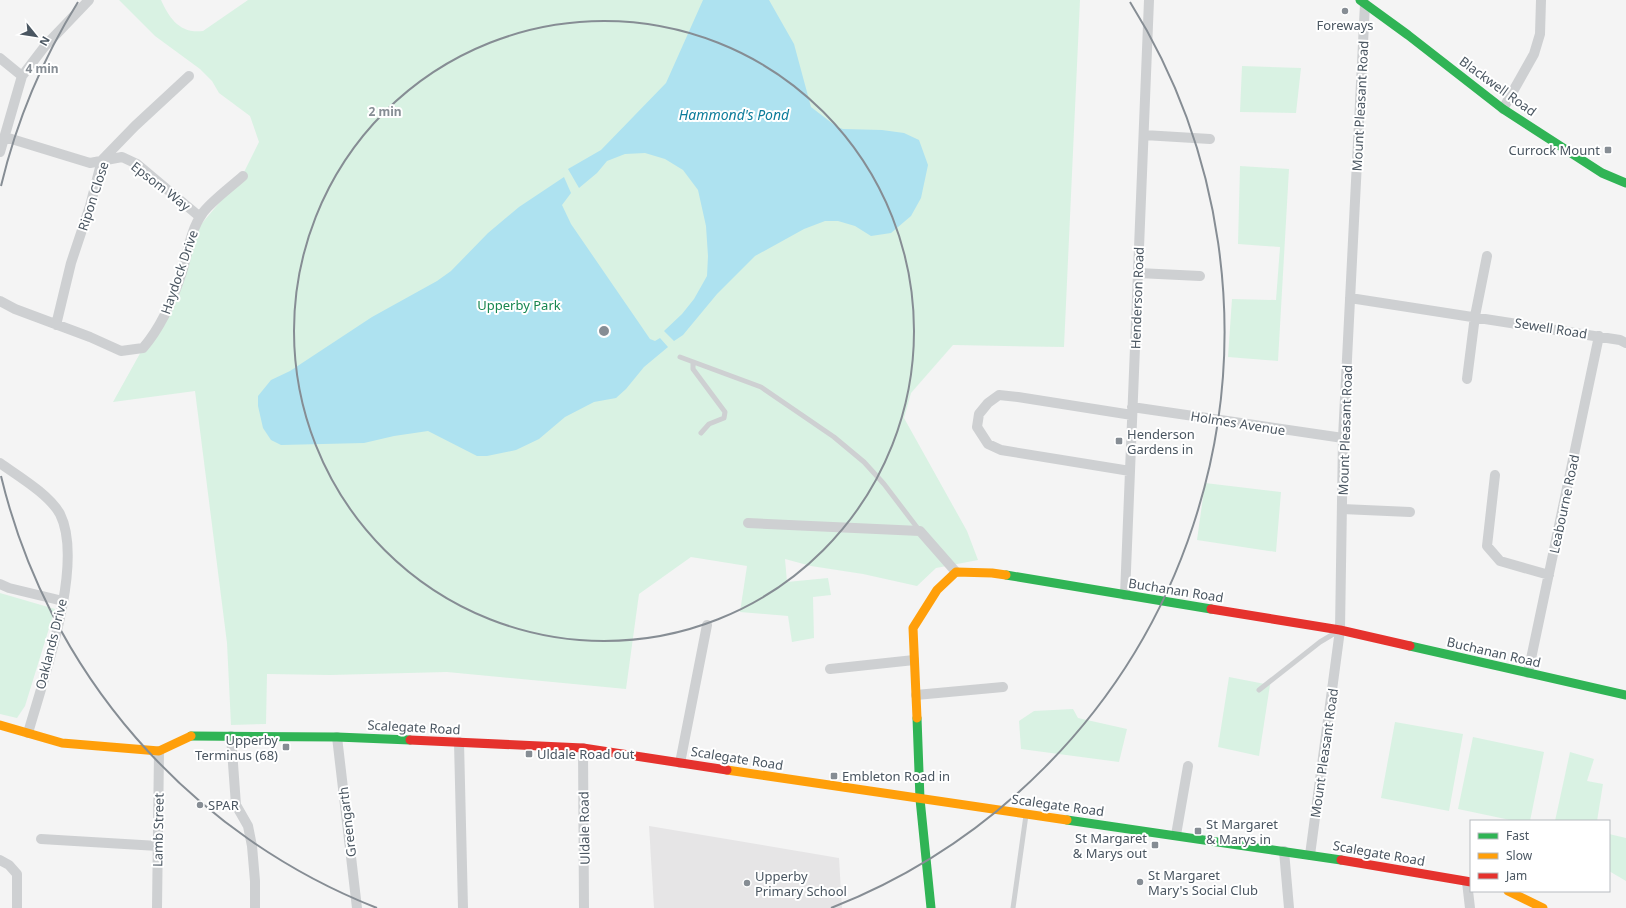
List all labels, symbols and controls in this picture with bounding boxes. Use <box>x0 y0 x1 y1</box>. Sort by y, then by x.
marker: Foreways <box>1340 6 1350 16</box>
north arrow <box>16 16 56 56</box>
place label: Foreways <box>1316 16 1374 34</box>
text: N <box>36 34 54 49</box>
street label: Mount Pleasant Road <box>1348 40 1372 172</box>
street label: Blackwell Road <box>1456 52 1540 120</box>
text: 4 min <box>25 60 59 77</box>
text: 2 min <box>368 103 402 120</box>
water label: Hammond's Pond <box>679 105 790 124</box>
place label: Currock Mount <box>1508 141 1600 159</box>
marker: Currock Mount <box>1603 145 1613 155</box>
street label: Epsom Way <box>128 157 195 215</box>
street label: Ripon Close <box>73 159 113 233</box>
street label: Haydock Drive <box>156 227 202 317</box>
street label: Henderson Road <box>1126 246 1148 350</box>
park label: Upperby Park <box>477 296 561 314</box>
street label: Sewell Road <box>1513 313 1589 343</box>
centre of rings <box>597 324 611 338</box>
street label: Mount Pleasant Road <box>1334 364 1356 496</box>
street label: Holmes Avenue <box>1189 407 1287 439</box>
place label: Henderson Gardens in <box>1127 425 1195 458</box>
marker: Henderson Gardens in <box>1114 436 1124 446</box>
street label: Leabourne Road <box>1545 453 1583 555</box>
street label: Buchanan Road <box>1127 574 1225 606</box>
street label: Oaklands Drive <box>31 597 71 691</box>
street label: Buchanan Road <box>1445 632 1543 672</box>
street label: Mount Pleasant Road <box>1306 687 1342 819</box>
street label: Scalegate Road <box>367 716 461 738</box>
place label: Upperby Terminus (68) <box>195 731 278 764</box>
marker: Upperby Terminus (68) <box>281 742 291 752</box>
street label: Scalegate Road <box>690 742 784 774</box>
place label: Uldale Road out <box>537 745 635 763</box>
marker: Uldale Road out <box>524 749 534 759</box>
place label: Embleton Road in <box>842 767 950 785</box>
marker: Embleton Road in <box>829 771 839 781</box>
street label: Greengarth <box>334 786 360 858</box>
street label: Scalegate Road <box>1011 790 1105 820</box>
street label: Uldale Road <box>574 791 594 865</box>
street label: Lamb Street <box>148 793 168 867</box>
place label: SPAR <box>208 796 239 814</box>
marker: SPAR <box>195 800 205 810</box>
place label: St Margaret & Marys in <box>1206 815 1278 848</box>
legend <box>1470 820 1610 892</box>
marker: St Margaret & Marys in <box>1193 826 1203 836</box>
text: Fast <box>1506 827 1530 844</box>
place label: St Margaret & Marys out <box>1073 829 1147 862</box>
street label: Scalegate Road <box>1331 836 1427 870</box>
marker: St Margaret & Marys out <box>1150 840 1160 850</box>
text: Slow <box>1506 847 1533 864</box>
place label: St Margaret Mary's Social Club <box>1148 866 1258 899</box>
place label: Upperby Primary School <box>755 867 847 900</box>
text: Jam <box>1505 867 1527 884</box>
marker: St Margaret Mary's Social Club <box>1135 877 1145 887</box>
marker: Upperby Primary School <box>742 878 752 888</box>

